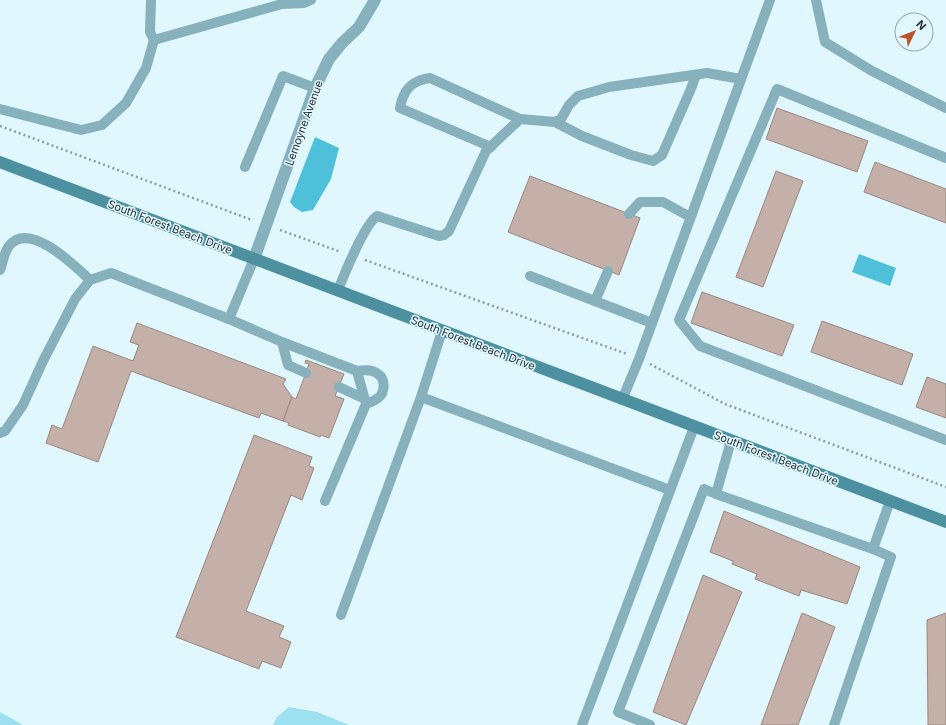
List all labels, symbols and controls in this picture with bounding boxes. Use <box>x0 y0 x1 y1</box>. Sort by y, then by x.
north arrow <box>894 12 934 52</box>
text: N <box>913 17 929 33</box>
street label: Lemoyne Avenue <box>282 79 326 167</box>
street label: South Forest Beach Drive <box>106 197 234 257</box>
street label: South Forest Beach Drive <box>409 313 537 373</box>
street label: South Forest Beach Drive <box>712 428 840 488</box>

